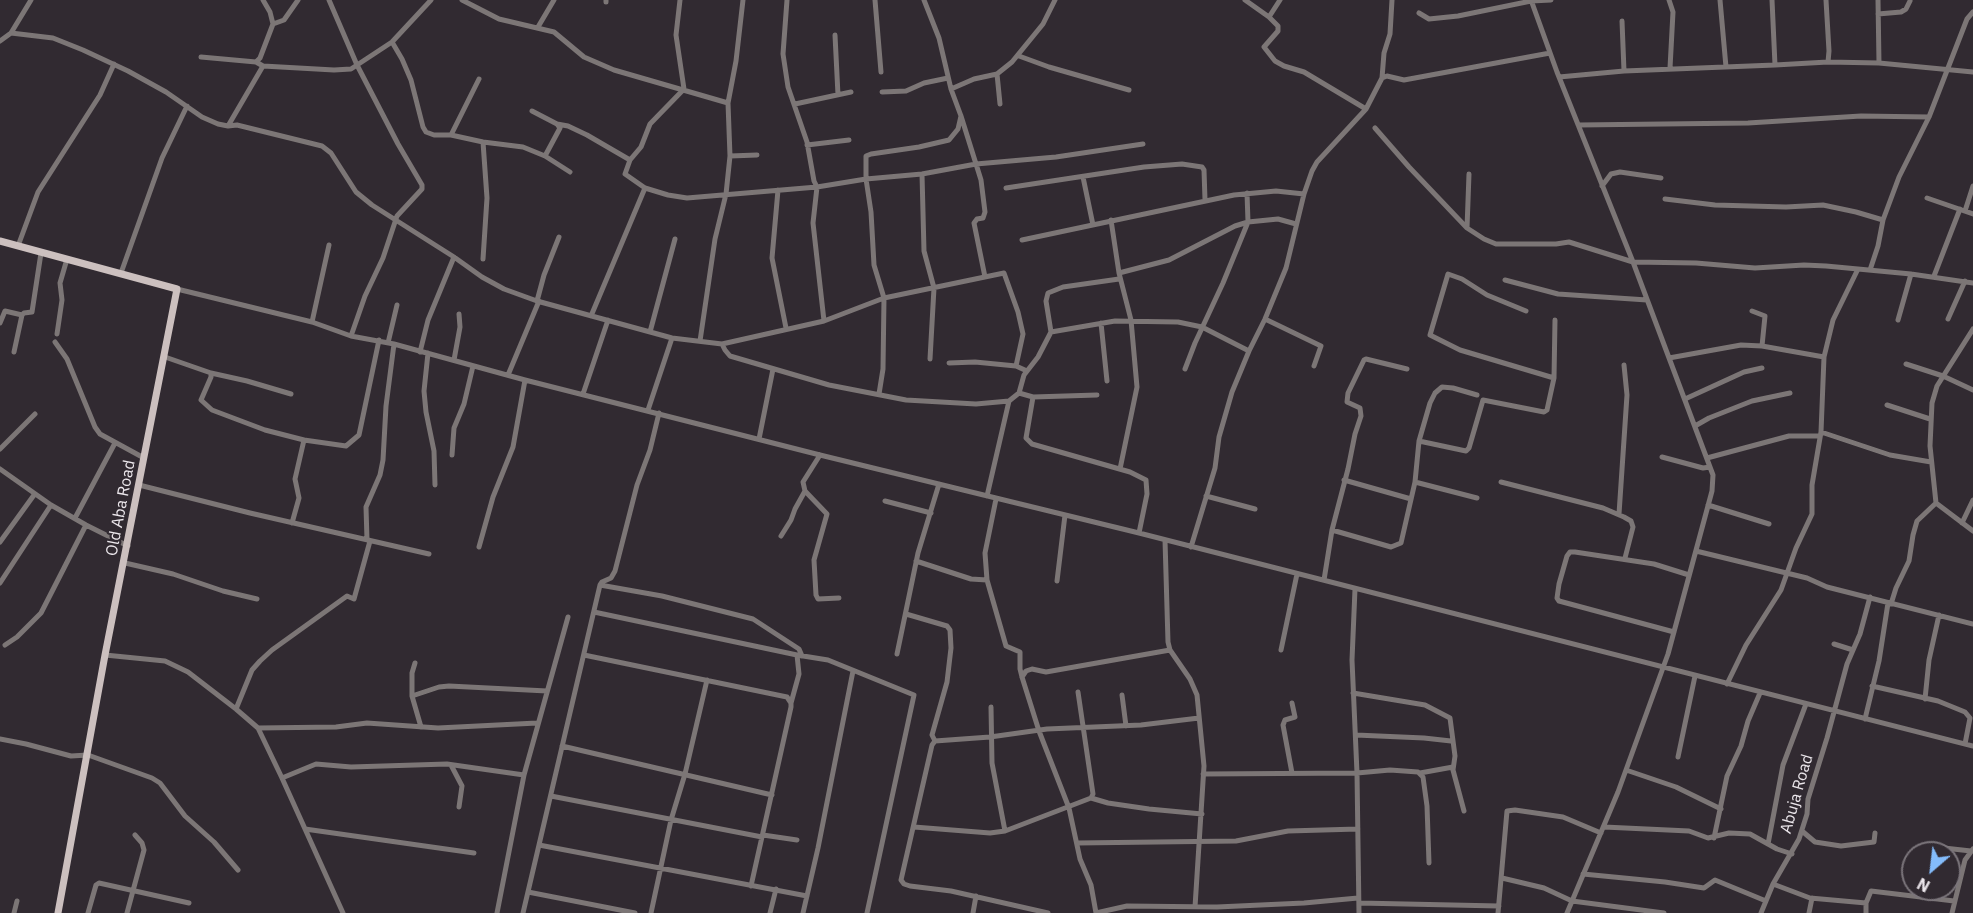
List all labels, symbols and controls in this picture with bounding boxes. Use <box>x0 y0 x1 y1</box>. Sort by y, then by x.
street label: Old Aba Road <box>102 458 140 558</box>
street label: Abuja Road <box>1777 752 1817 836</box>
north arrow <box>1901 841 1961 901</box>
text: N <box>1914 874 1933 897</box>

